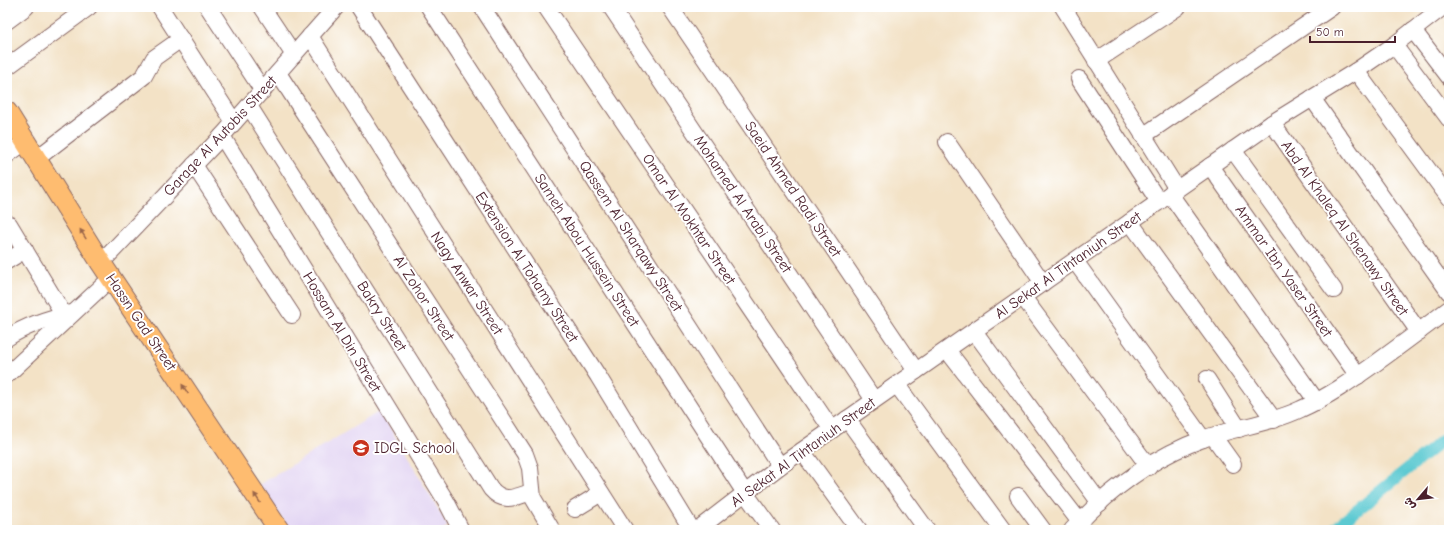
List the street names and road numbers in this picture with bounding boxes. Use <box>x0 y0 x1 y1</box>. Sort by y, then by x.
street label: Garage Al Autobis Street <box>160 72 281 200</box>
street label: Saeid Ahmed Radi Street <box>741 118 846 261</box>
street label: Mohamed Al Arabi Street <box>690 132 796 277</box>
street label: Abd Al Khaleq Al Shenawy Street <box>1278 137 1413 320</box>
street label: Omar Al Mokhtar Street <box>639 150 740 288</box>
street label: Qassem Al Sharqawy Street <box>575 157 687 315</box>
street label: Sameh Abou Hussein Street <box>531 170 644 331</box>
street label: Extension Al Tohamy Street <box>472 188 583 346</box>
street label: Ammar Ibn Yaser Street <box>1231 201 1337 341</box>
street label: Al Sekat Al Tihtaniuh Street <box>991 207 1145 322</box>
street label: Nagy Anwar Street <box>427 228 507 338</box>
street label: Al Zohor Street <box>390 252 459 345</box>
street label: Hossam Al Din Street <box>299 269 385 396</box>
street label: Hassn Gad Street <box>102 270 181 375</box>
street label: Bakry Street <box>353 278 411 355</box>
street label: Al Sekat Al Tihtaniuh Street <box>727 393 880 511</box>

